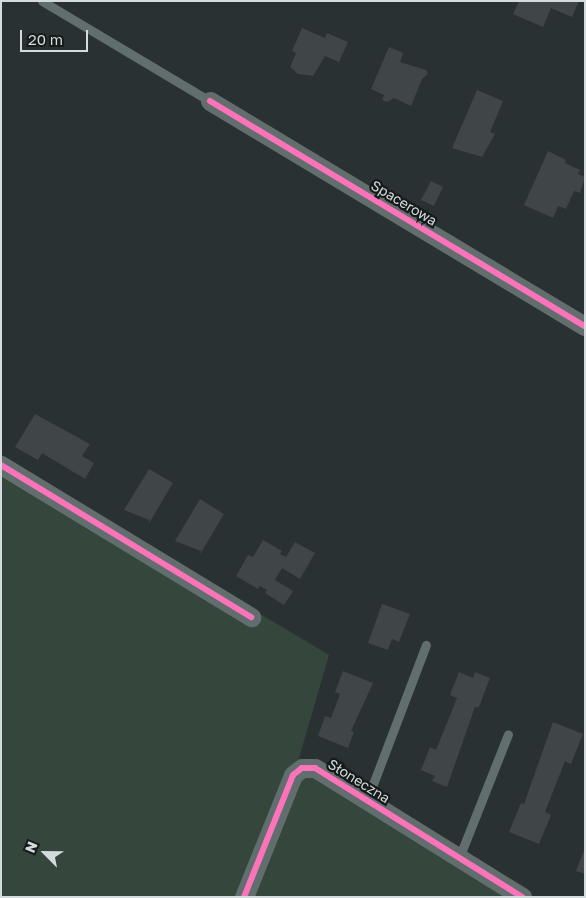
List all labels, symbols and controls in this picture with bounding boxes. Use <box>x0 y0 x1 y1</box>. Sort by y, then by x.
scale bar <box>22 20 90 52</box>
text: 20 m <box>28 30 63 48</box>
street label: Spacerowa <box>368 177 440 229</box>
street label: Słoneczna <box>325 755 393 807</box>
north arrow <box>20 828 70 878</box>
text: N <box>21 839 41 855</box>

